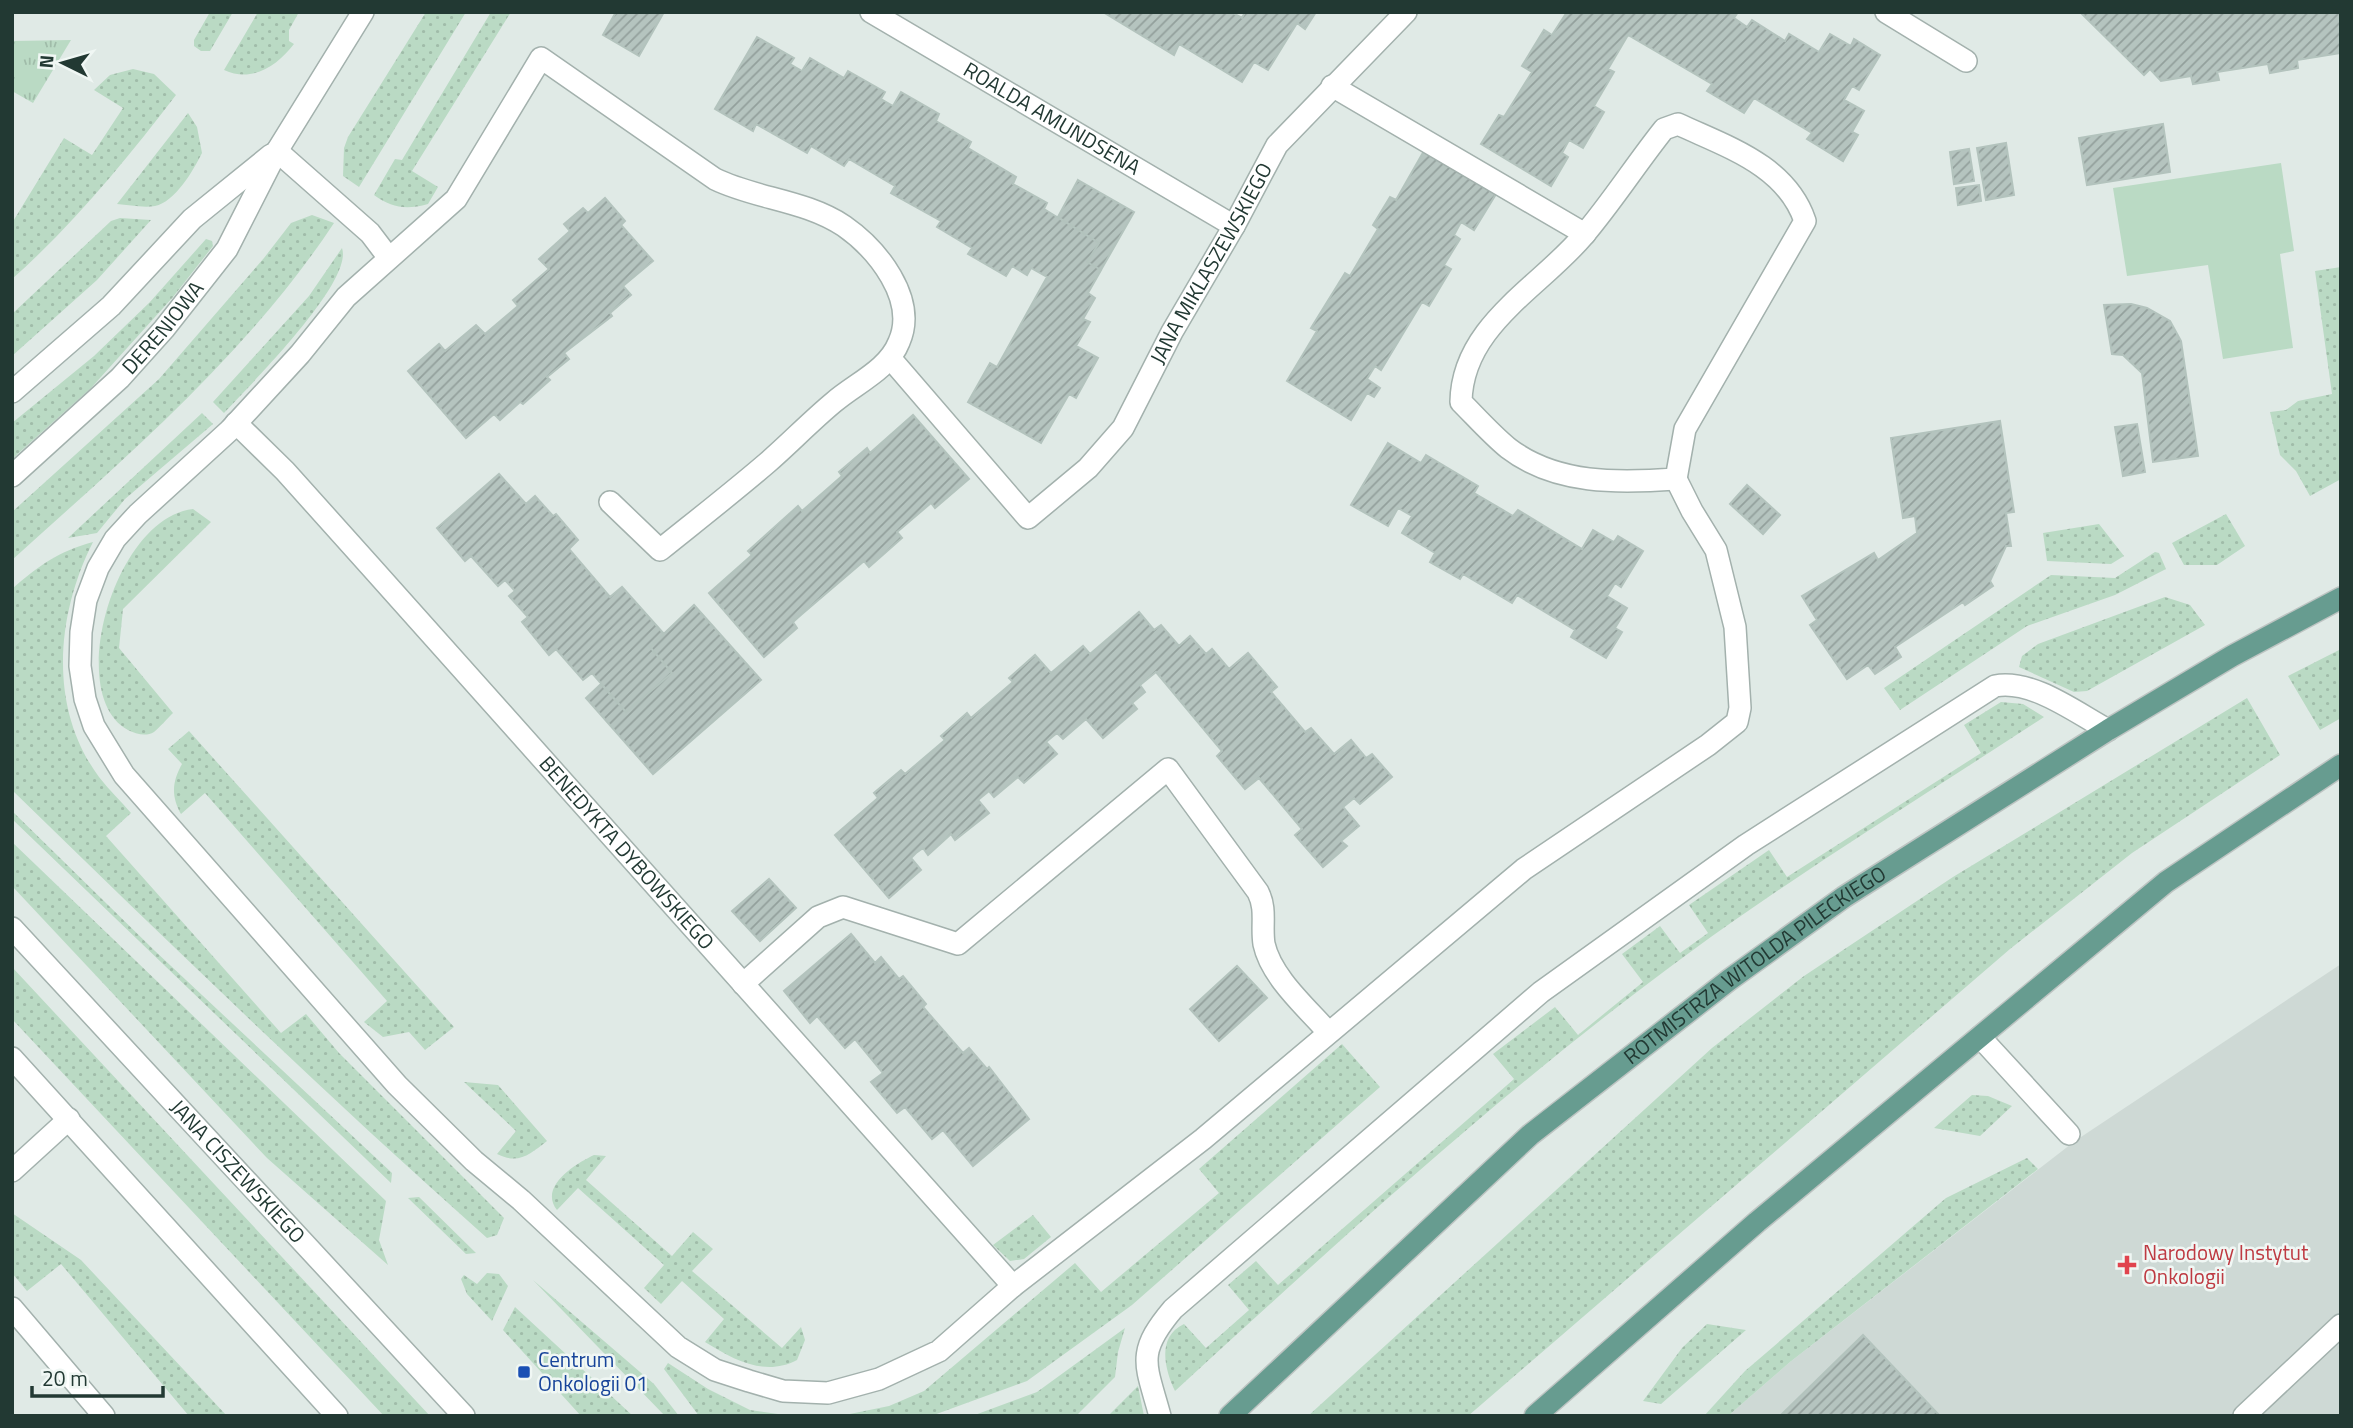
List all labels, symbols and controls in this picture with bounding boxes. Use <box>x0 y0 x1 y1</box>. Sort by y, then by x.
north arrow <box>28 28 98 98</box>
street label: ROALDA AMUNDSENA <box>958 53 1147 183</box>
text: N <box>31 54 61 69</box>
street label: JANA MIKLASZEWSKIEGO <box>1141 156 1280 369</box>
street label: DERENIOWA <box>114 273 211 381</box>
street label: BENEDYKTA DYBOWSKIEGO <box>532 748 722 956</box>
street label: ROTMISTRZA WITOLDA PILECKIEGO <box>1616 857 1892 1072</box>
street label: JANA CISZEWSKIEGO <box>163 1092 313 1250</box>
place label: Narodowy Instytut Onkologii <box>2143 1236 2309 1292</box>
marker: Narodowy Instytut Onkologii <box>2117 1255 2137 1275</box>
place label: Centrum Onkologii 01 <box>538 1343 648 1399</box>
scale bar <box>32 1354 163 1398</box>
text: 20 m <box>42 1362 88 1394</box>
marker: Centrum Onkologii 01 <box>516 1364 532 1380</box>

